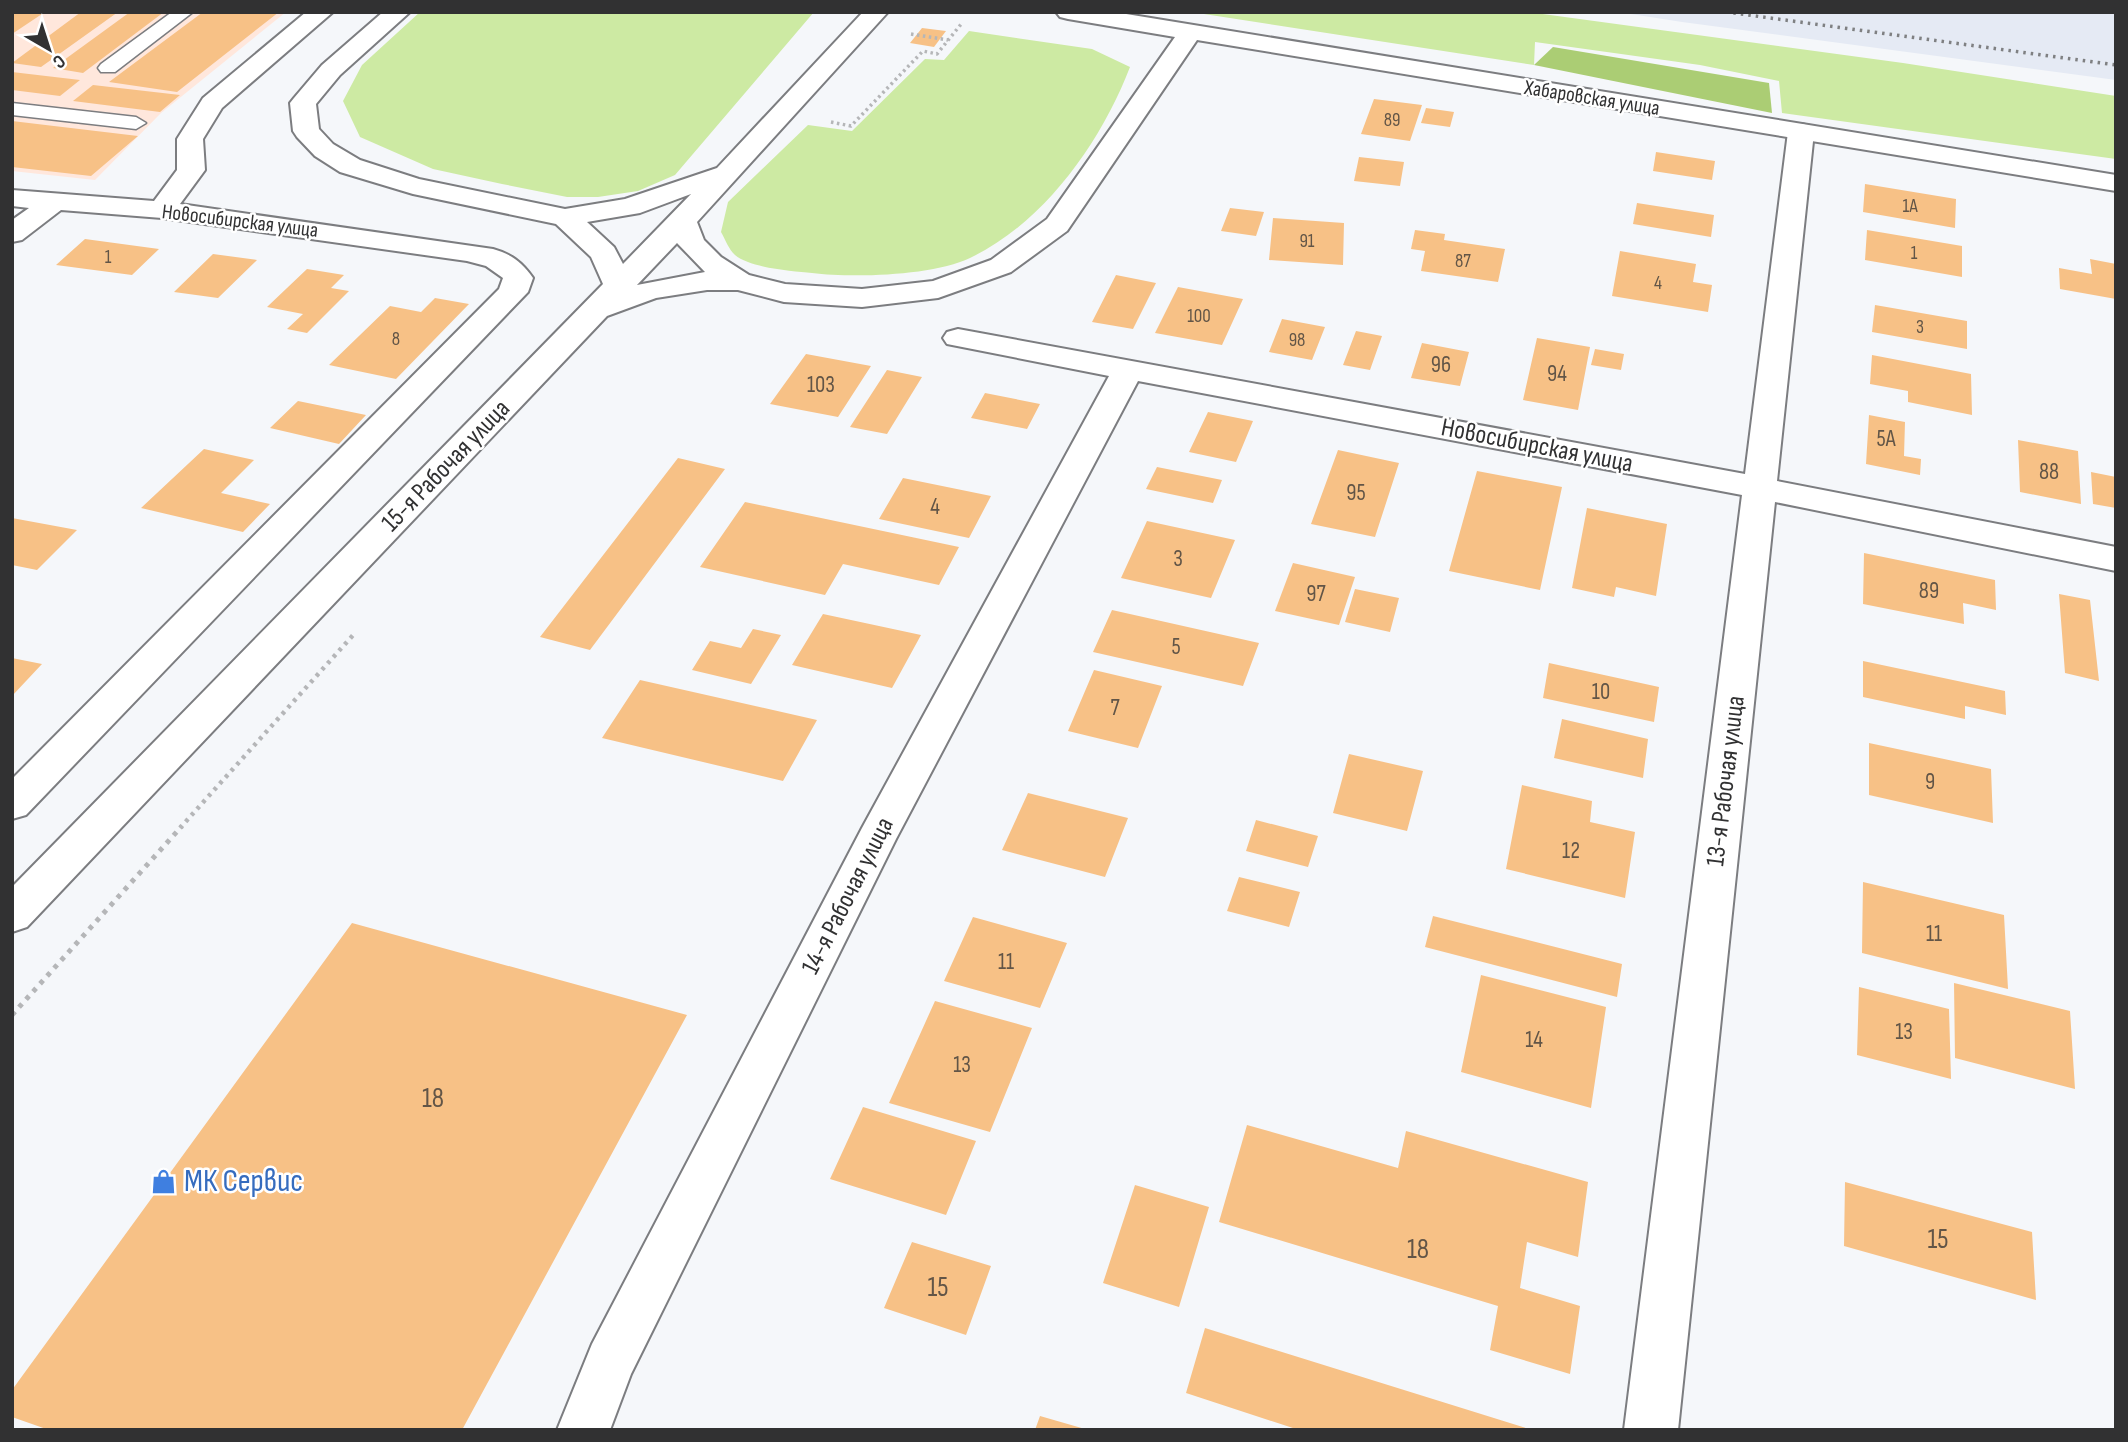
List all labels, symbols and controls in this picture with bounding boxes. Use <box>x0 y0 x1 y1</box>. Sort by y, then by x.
north arrow <box>14 14 84 84</box>
text: С <box>48 49 70 73</box>
street label: Хабаровская улица <box>1522 75 1661 121</box>
house number: 89 <box>1384 109 1400 132</box>
house number: 1А <box>1902 195 1918 218</box>
street label: Новосибирская улица <box>161 199 319 243</box>
house number: 91 <box>1299 230 1315 253</box>
house number: 1 <box>1911 242 1918 265</box>
house number: 1 <box>105 246 112 269</box>
house number: 87 <box>1455 250 1471 273</box>
house number: 4 <box>1654 272 1662 295</box>
house number: 100 <box>1187 305 1211 328</box>
house number: 3 <box>1916 316 1924 339</box>
house number: 8 <box>392 328 400 351</box>
house number: 98 <box>1289 329 1305 352</box>
house number: 96 <box>1431 351 1451 379</box>
house number: 94 <box>1547 360 1567 388</box>
house number: 103 <box>807 371 835 399</box>
street label: 15-я Рабочая улица <box>375 394 517 538</box>
street label: Новосибирская улица <box>1439 412 1635 480</box>
house number: 5А <box>1876 425 1896 453</box>
house number: 88 <box>2039 458 2059 486</box>
house number: 95 <box>1346 479 1366 507</box>
house number: 4 <box>930 493 940 521</box>
house number: 3 <box>1173 545 1183 573</box>
house number: 89 <box>1919 577 1939 605</box>
house number: 97 <box>1306 580 1326 608</box>
house number: 5 <box>1171 633 1181 661</box>
house number: 10 <box>1592 678 1610 706</box>
house number: 7 <box>1110 694 1120 722</box>
street label: 13-я Рабочая улица <box>1700 694 1752 868</box>
house number: 9 <box>1925 768 1935 796</box>
street label: 14-я Рабочая улица <box>795 812 901 980</box>
house number: 12 <box>1562 837 1580 865</box>
house number: 11 <box>1926 920 1942 948</box>
house number: 11 <box>998 948 1014 976</box>
house number: 13 <box>1895 1018 1913 1046</box>
house number: 14 <box>1525 1026 1543 1054</box>
house number: 13 <box>953 1051 971 1079</box>
house number: 18 <box>422 1082 444 1115</box>
place label: МК Сервис <box>184 1162 303 1201</box>
shop icon: МК Сервис <box>150 1167 178 1195</box>
house number: 15 <box>1927 1223 1949 1256</box>
house number: 18 <box>1407 1233 1429 1266</box>
house number: 15 <box>927 1271 949 1304</box>

